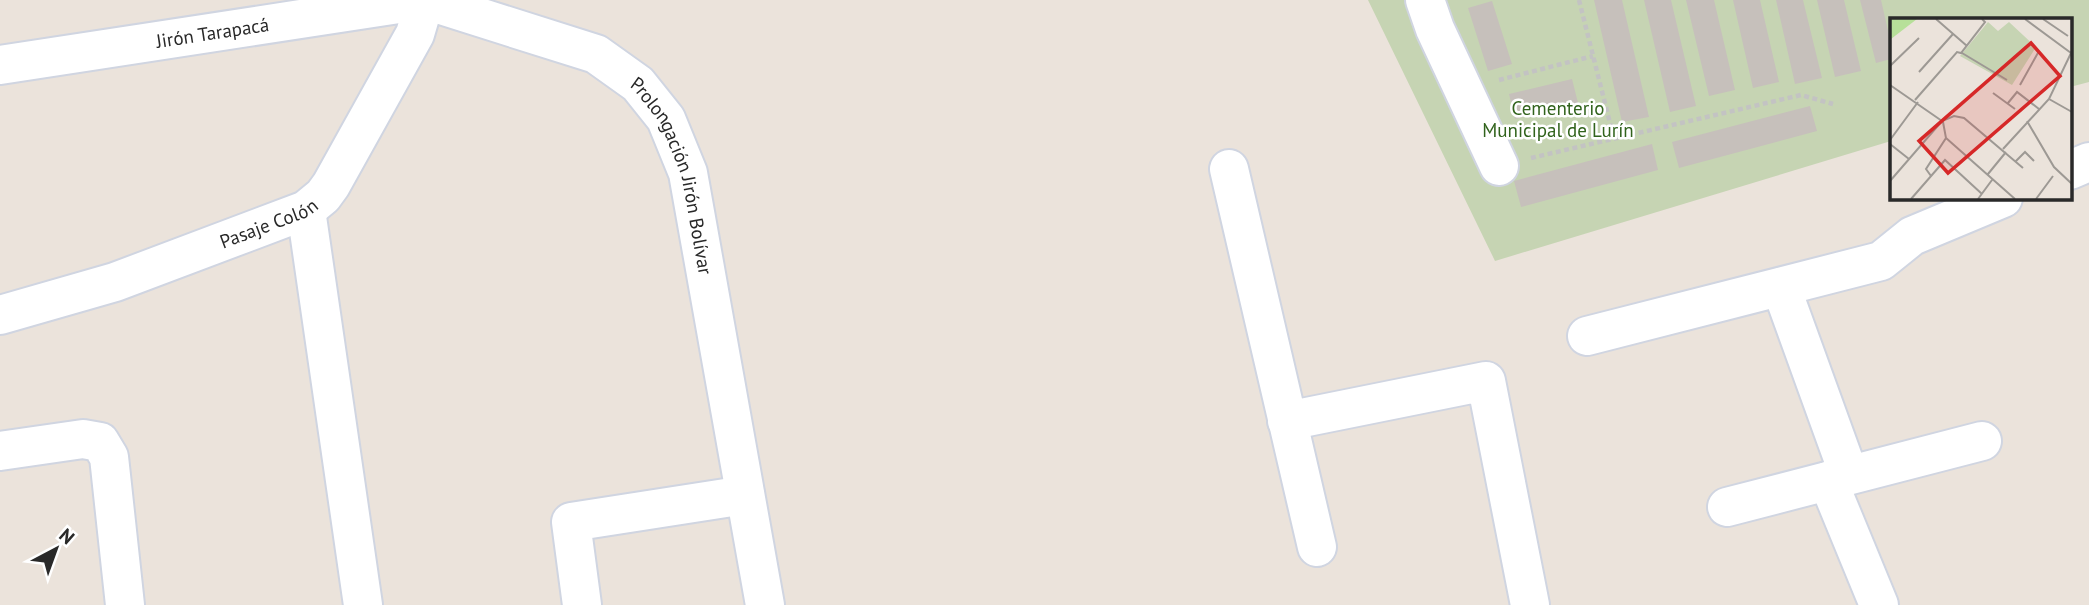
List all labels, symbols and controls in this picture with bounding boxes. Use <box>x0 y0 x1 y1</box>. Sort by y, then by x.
street label: Jirón Tarapacá <box>153 12 271 53</box>
inset map <box>1890 18 2072 200</box>
street label: Prolongación Jirón Bolívar <box>626 71 718 277</box>
park label: Cementerio Municipal de Lurín <box>1482 96 1634 142</box>
street label: Pasaje Colón <box>216 193 323 253</box>
north arrow <box>21 514 91 584</box>
text: N <box>55 523 80 549</box>

